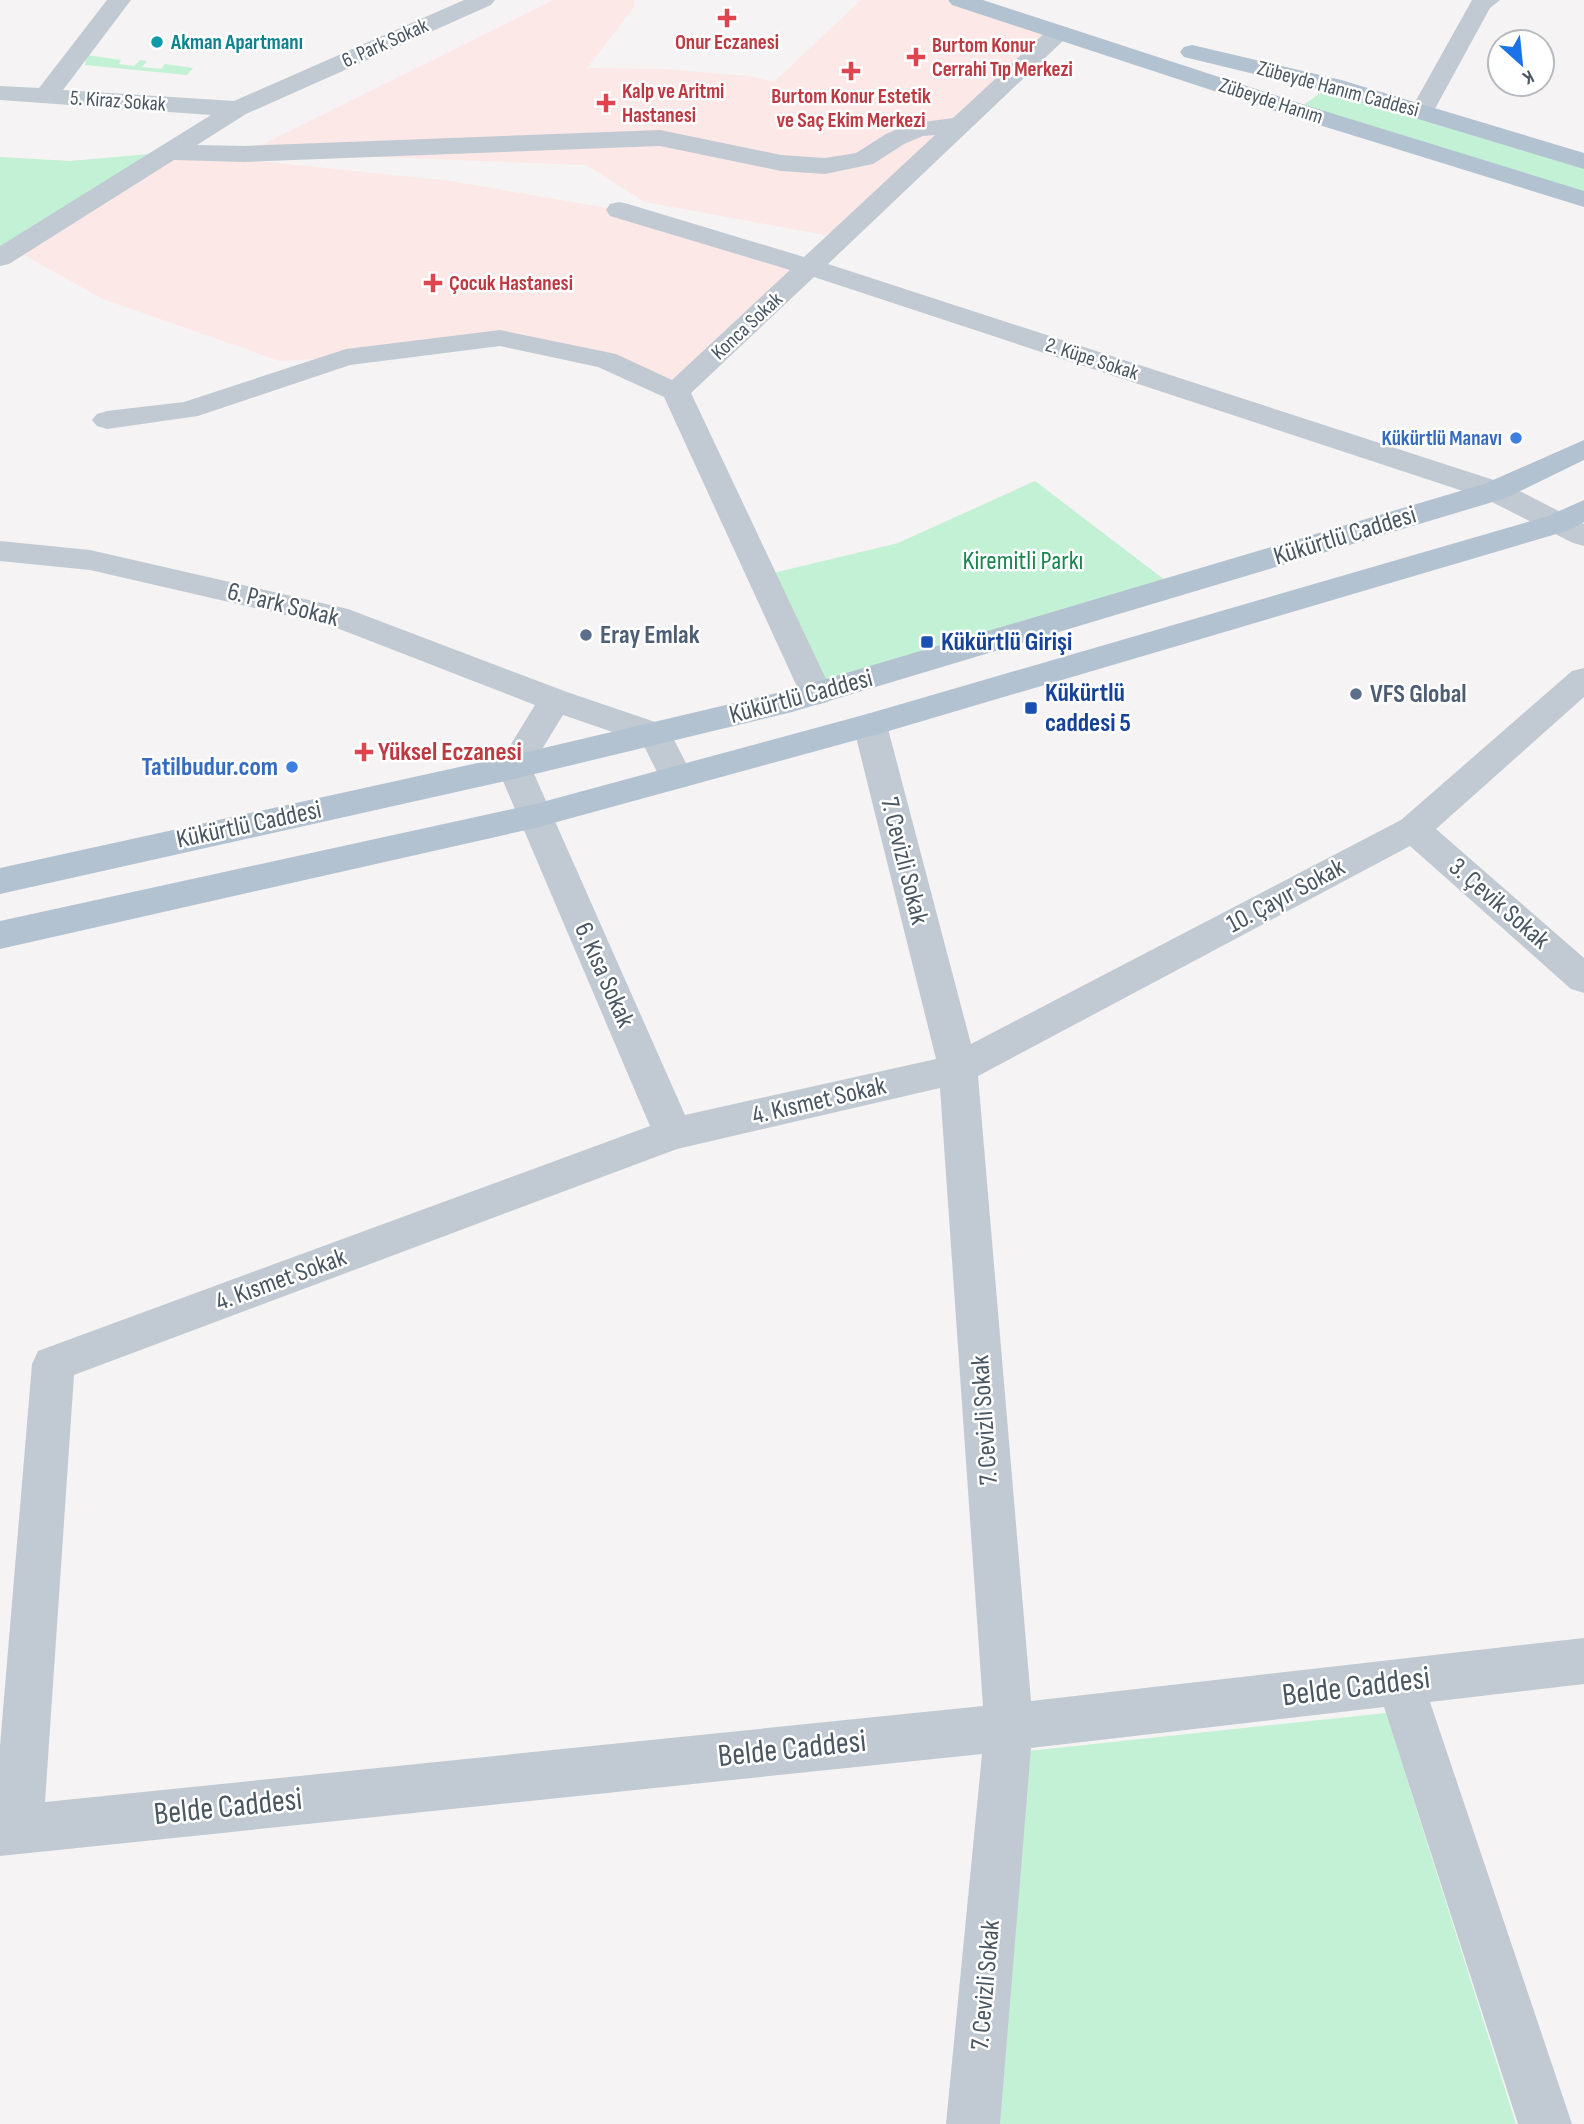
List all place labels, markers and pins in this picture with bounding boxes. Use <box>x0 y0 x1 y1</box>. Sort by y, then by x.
marker: Onur Eczanesi <box>719 10 735 26</box>
place label: Akman Apartmanı <box>170 30 303 55</box>
place label: Onur Eczanesi <box>675 30 779 55</box>
place label: Burtom Konur Cerrahi Tıp Merkezi <box>932 33 1073 82</box>
marker: Akman Apartmanı <box>149 34 165 50</box>
marker: Burtom Konur Cerrahi Tıp Merkezi <box>906 47 926 67</box>
marker: Burtom Konur Estetik ve Saç Ekim Merkezi <box>841 61 861 81</box>
place label: Kalp ve Aritmi Hastanesi <box>622 79 724 128</box>
place label: Burtom Konur Estetik ve Saç Ekim Merkezi <box>771 84 931 133</box>
marker: Kalp ve Aritmi Hastanesi <box>596 93 616 113</box>
place label: Çocuk Hastanesi <box>449 271 573 296</box>
marker: Çocuk Hastanesi <box>423 273 443 293</box>
place label: Kükürtlü Manavı <box>1382 426 1502 451</box>
marker: Kükürtlü Manavı <box>1508 430 1524 446</box>
place label: Eray Emlak <box>600 620 700 651</box>
marker: Eray Emlak <box>578 627 594 643</box>
place label: Kükürtlü Girişi <box>941 627 1072 658</box>
marker: Kükürtlü Girişi <box>919 634 935 650</box>
place label: Kükürtlü caddesi 5 <box>1045 678 1131 739</box>
place label: VFS Global <box>1370 679 1467 710</box>
marker: VFS Global <box>1348 686 1364 702</box>
marker: Kükürtlü caddesi 5 <box>1023 700 1039 716</box>
place label: Yüksel Eczanesi <box>378 737 522 768</box>
marker: Yüksel Eczanesi <box>356 744 372 760</box>
place label: Tatilbudur.com <box>141 752 278 783</box>
marker: Tatilbudur.com <box>284 759 300 775</box>

